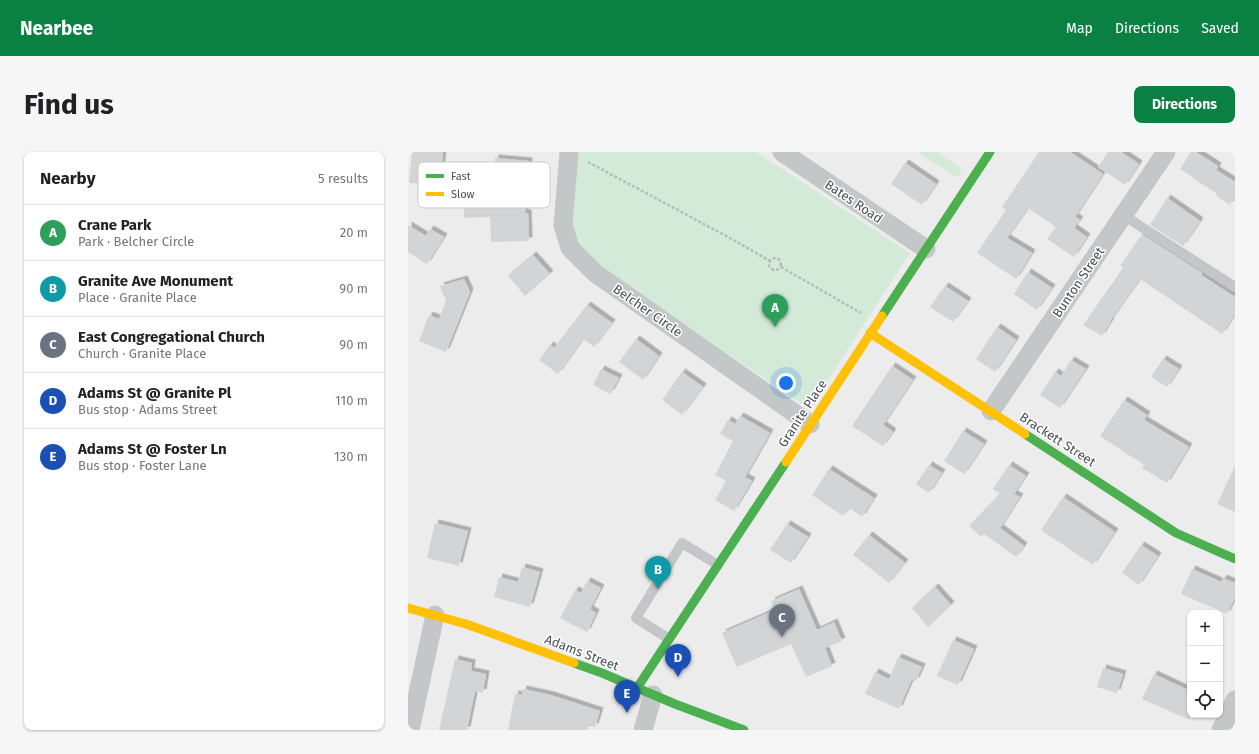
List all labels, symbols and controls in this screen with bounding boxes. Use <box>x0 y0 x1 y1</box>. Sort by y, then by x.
text: Nearbee <box>20 17 93 40</box>
text: Map <box>1066 20 1093 37</box>
text: Directions <box>1115 20 1179 37</box>
text: Saved <box>1201 20 1239 37</box>
button: Directions <box>1134 86 1235 123</box>
text: Find us <box>24 88 114 121</box>
legend <box>418 162 550 208</box>
text: Nearby <box>40 168 95 189</box>
text: Fast <box>451 170 471 183</box>
text: 5 results <box>318 171 368 186</box>
street label: Bates Road <box>822 177 885 226</box>
text: Slow <box>451 188 475 201</box>
text: Crane Park <box>78 216 151 234</box>
text: A <box>49 225 57 240</box>
text: 20 m <box>340 225 368 240</box>
text: Park · Belcher Circle <box>78 234 194 249</box>
street label: Bunton Street <box>1049 244 1108 320</box>
text: Granite Ave Monument <box>78 272 233 290</box>
text: B <box>49 281 57 296</box>
text: 90 m <box>339 281 368 296</box>
street label: Belcher Circle <box>610 281 685 340</box>
text: Place · Granite Place <box>78 290 197 305</box>
pin: A <box>762 294 788 327</box>
text: East Congregational Church <box>78 328 265 346</box>
text: C <box>49 337 57 352</box>
text: 90 m <box>339 337 368 352</box>
text: Church · Granite Place <box>78 346 206 361</box>
your location <box>776 373 796 393</box>
street label: Granite Place <box>775 377 830 450</box>
text: Adams St @ Granite Pl <box>78 384 231 402</box>
text: D <box>49 393 57 408</box>
text: 110 m <box>335 393 368 408</box>
text: Bus stop · Adams Street <box>78 402 217 417</box>
street label: Brackett Street <box>1017 409 1099 470</box>
text: Adams St @ Foster Ln <box>78 440 227 458</box>
text: E <box>50 449 56 464</box>
text: 130 m <box>334 449 368 464</box>
text: Bus stop · Foster Lane <box>78 458 207 473</box>
pin: B <box>645 556 671 589</box>
pin: C <box>769 604 795 637</box>
map controls <box>1187 610 1223 718</box>
button: + <box>1187 610 1223 646</box>
street label: Adams Street <box>543 631 621 674</box>
pin: D <box>665 644 691 677</box>
button: − <box>1187 646 1223 682</box>
pin: E <box>614 680 640 713</box>
button: locate <box>1187 682 1223 718</box>

